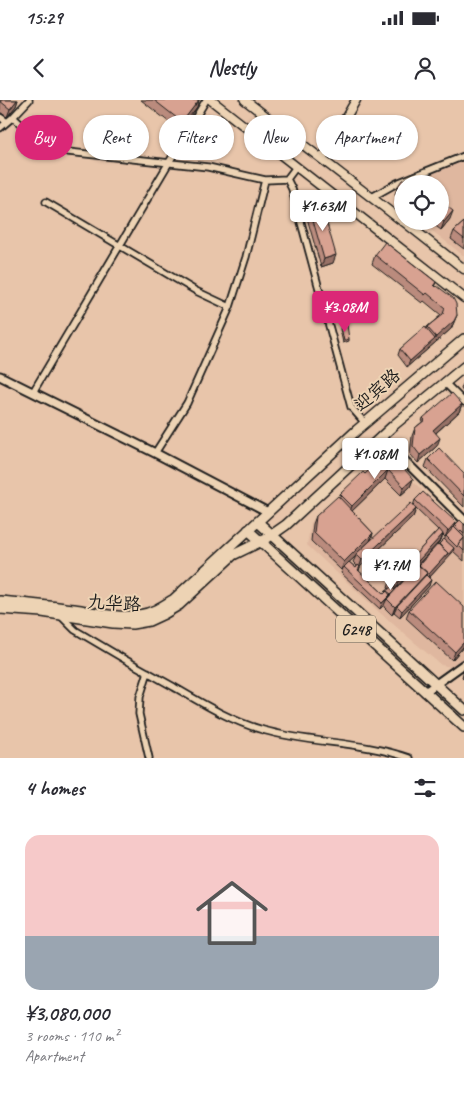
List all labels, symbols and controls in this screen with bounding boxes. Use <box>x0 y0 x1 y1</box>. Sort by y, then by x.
text: 15:29 <box>25 6 62 30</box>
icon: back <box>25 54 53 82</box>
text: Nestly <box>208 54 256 82</box>
icon: person <box>411 54 439 82</box>
chip: Buy <box>15 115 73 160</box>
chip: Rent <box>83 115 149 160</box>
chip: Filters <box>159 115 234 160</box>
chip: New <box>244 115 306 160</box>
chip: Apartment <box>316 115 418 160</box>
map controls <box>394 175 449 230</box>
button: locate <box>394 175 449 230</box>
pin: ¥1.63M <box>282 190 364 232</box>
text: ¥1.63M <box>301 196 345 216</box>
pin: ¥3.08M <box>304 290 386 333</box>
text: ¥3.08M <box>323 297 367 317</box>
street label: 迎宾路 <box>349 364 405 416</box>
pin: ¥1.08M <box>334 438 416 480</box>
text: ¥1.08M <box>353 444 397 464</box>
pin: ¥1.7M <box>356 548 426 591</box>
text: ¥1.7M <box>373 555 409 575</box>
street label: 九华路 <box>86 591 142 615</box>
road number: G248 <box>336 616 376 642</box>
icon: filters <box>411 774 439 802</box>
text: 4 homes <box>25 775 84 801</box>
icon: home <box>187 868 277 958</box>
text: ¥3,080,000 <box>25 1000 109 1026</box>
text: 3 rooms · 110 m² <box>25 1026 119 1046</box>
text: Apartment <box>25 1046 84 1066</box>

